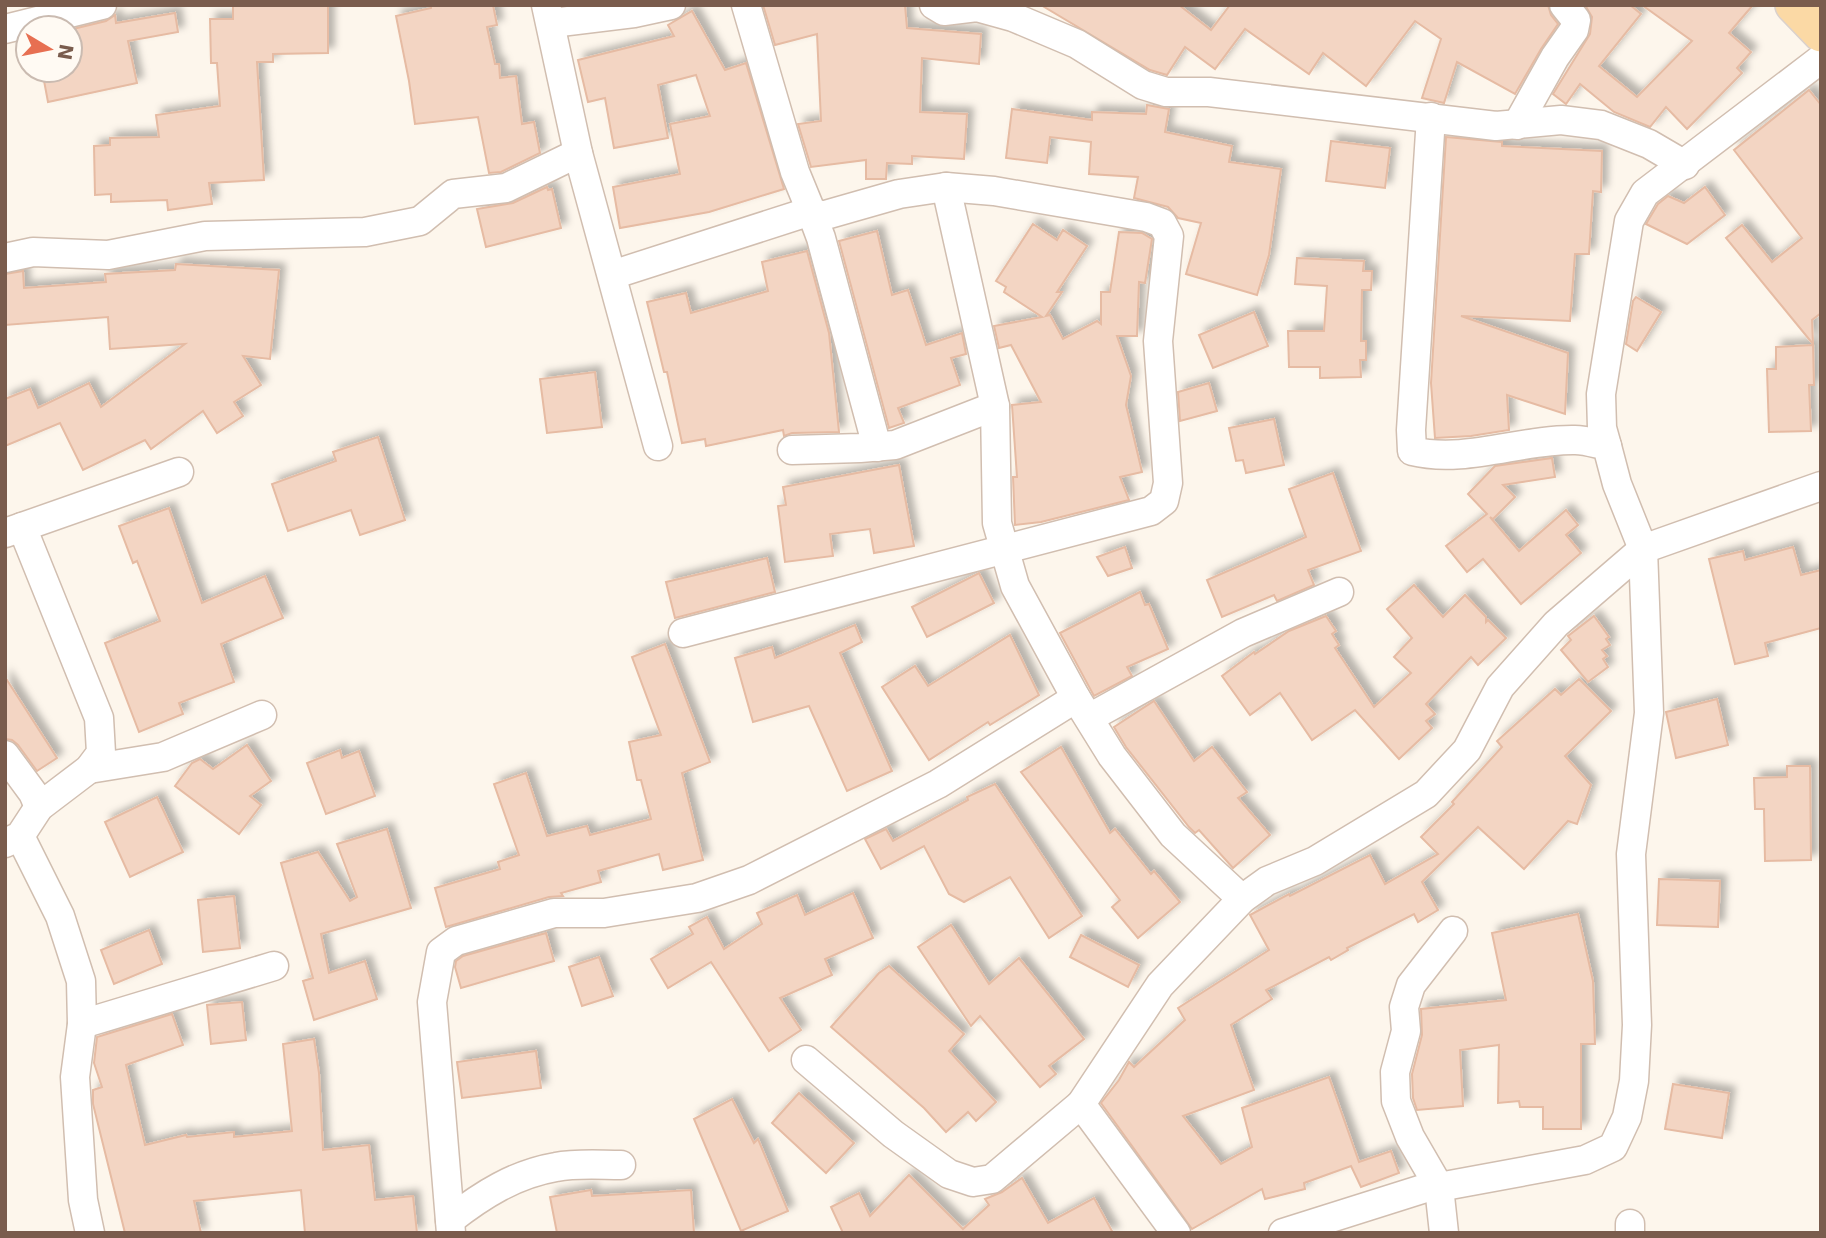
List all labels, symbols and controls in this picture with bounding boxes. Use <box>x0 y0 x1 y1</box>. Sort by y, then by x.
north arrow <box>14 14 84 84</box>
text: N <box>54 42 78 62</box>

